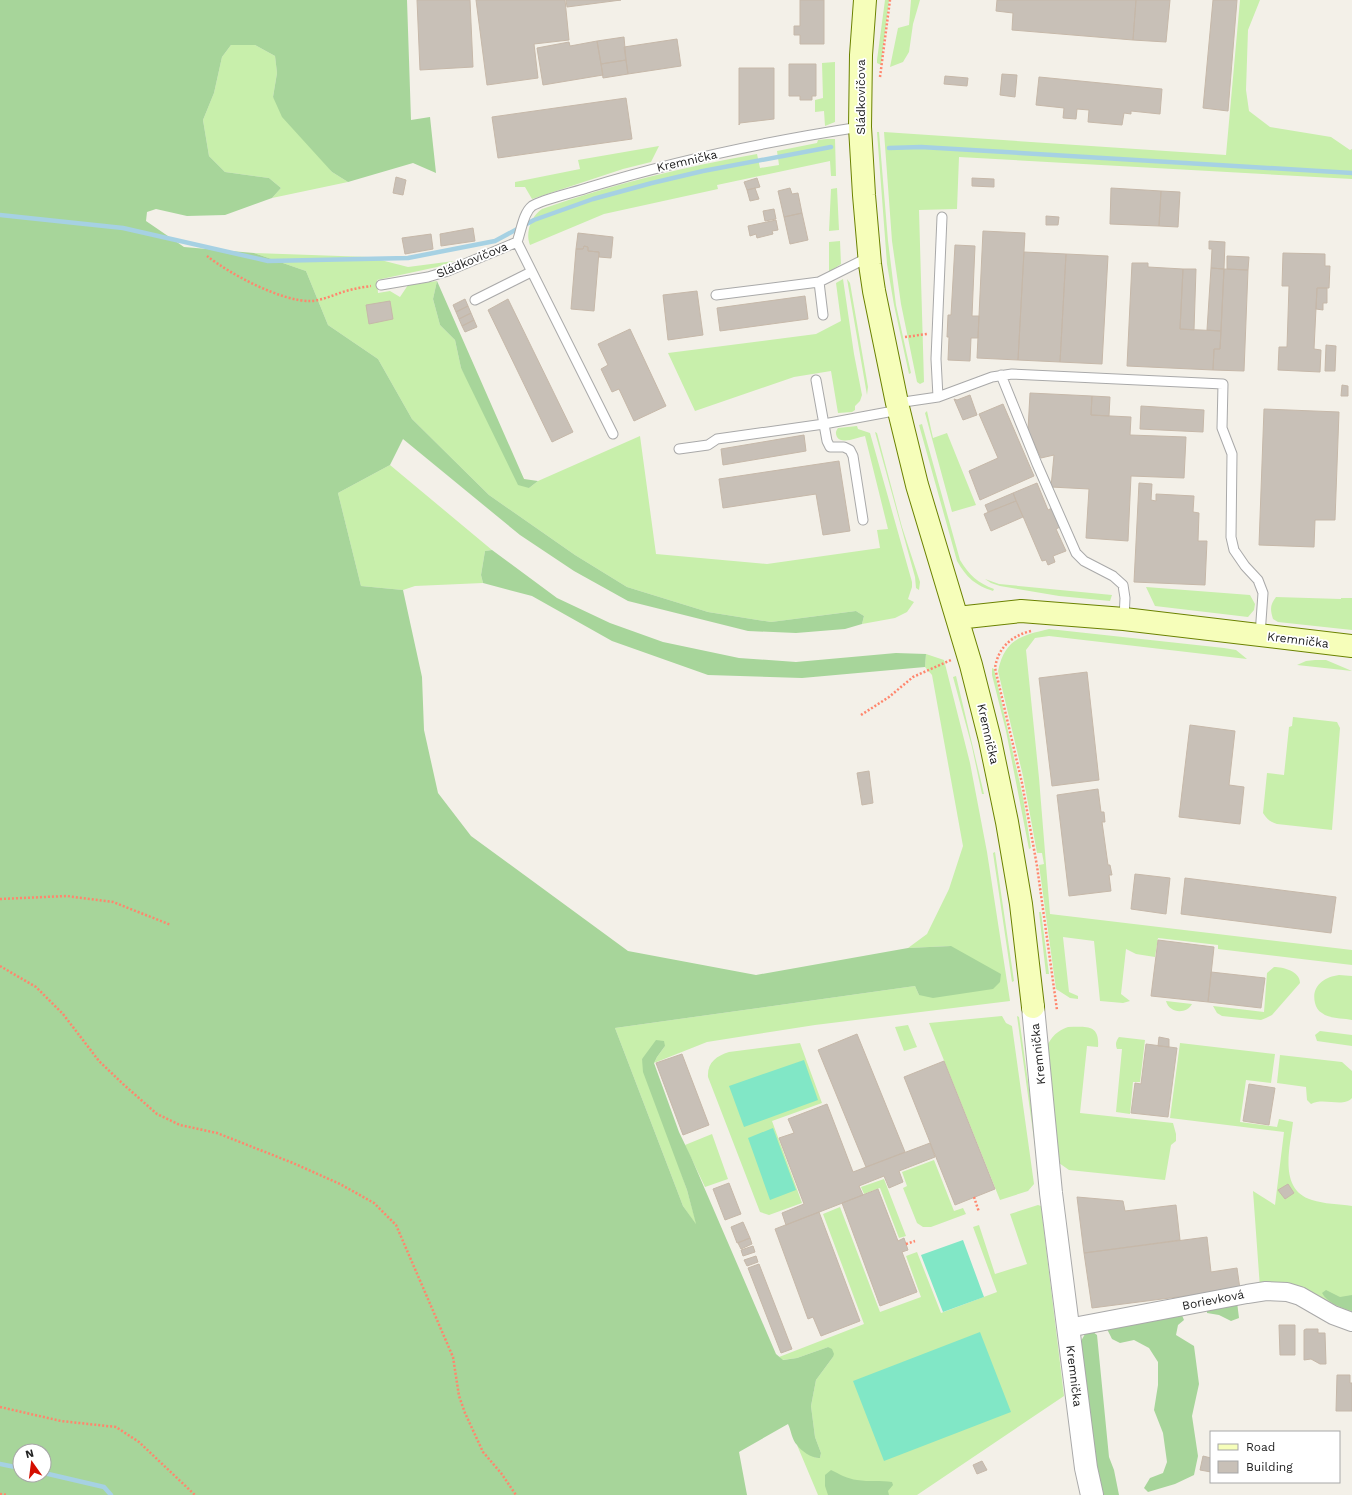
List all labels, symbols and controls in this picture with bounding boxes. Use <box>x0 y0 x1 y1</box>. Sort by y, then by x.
street label: Sládkovičova <box>854 59 868 135</box>
street label: Kremnička <box>655 147 719 175</box>
street label: Sládkovičova <box>434 239 510 281</box>
street label: Kremnička <box>1266 629 1330 651</box>
street label: Kremnička <box>974 702 1002 766</box>
street label: Kremnička <box>1028 1022 1048 1085</box>
street label: Borievková <box>1181 1287 1245 1313</box>
street label: Kremnička <box>1063 1344 1085 1408</box>
legend <box>1210 1431 1340 1483</box>
text: Road <box>1246 1440 1275 1454</box>
north arrow <box>12 1443 52 1483</box>
text: N <box>24 1446 35 1461</box>
text: Building <box>1246 1460 1293 1474</box>

